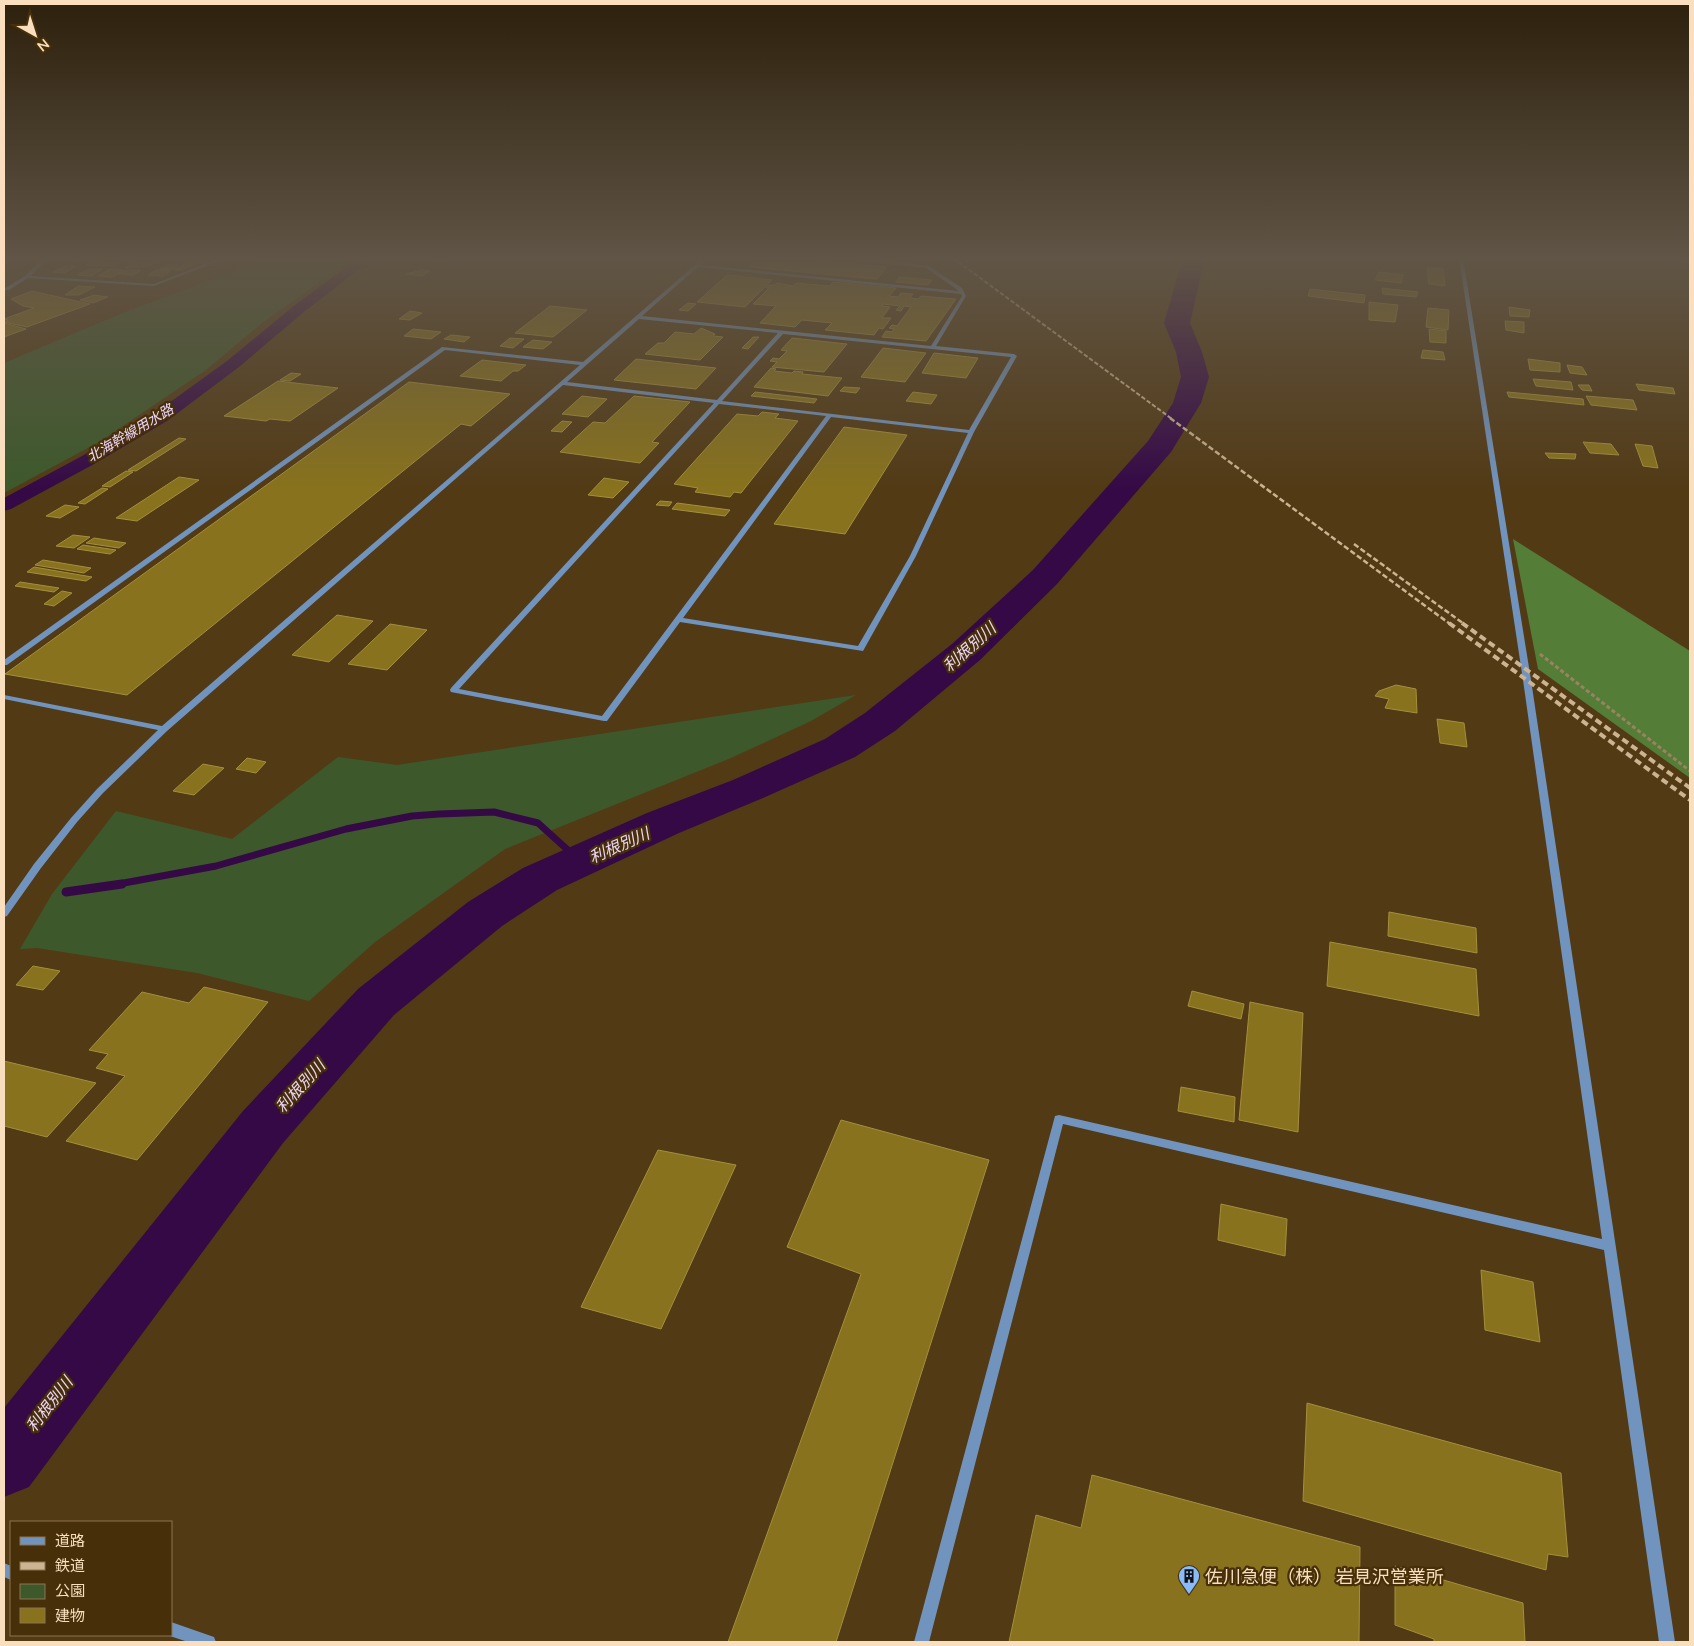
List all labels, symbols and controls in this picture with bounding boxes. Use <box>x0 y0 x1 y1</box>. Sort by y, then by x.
north arrow <box>10 10 60 60</box>
text: N <box>33 35 53 55</box>
water label: 北海幹線用水路 <box>83 400 177 466</box>
water label: 利根別川 <box>939 617 1001 676</box>
water label: 利根別川 <box>586 822 654 867</box>
water label: 利根別川 <box>271 1054 330 1116</box>
water label: 利根別川 <box>21 1371 78 1435</box>
legend <box>10 1521 172 1636</box>
text: 道路 <box>55 1531 85 1550</box>
text: 鉄道 <box>55 1556 85 1575</box>
building icon: 佐川急便（株） 岩見沢営業所 <box>1177 1564 1201 1595</box>
place label: 佐川急便（株） 岩見沢営業所 <box>1205 1565 1444 1588</box>
text: 公園 <box>55 1581 85 1600</box>
text: 建物 <box>55 1606 85 1625</box>

